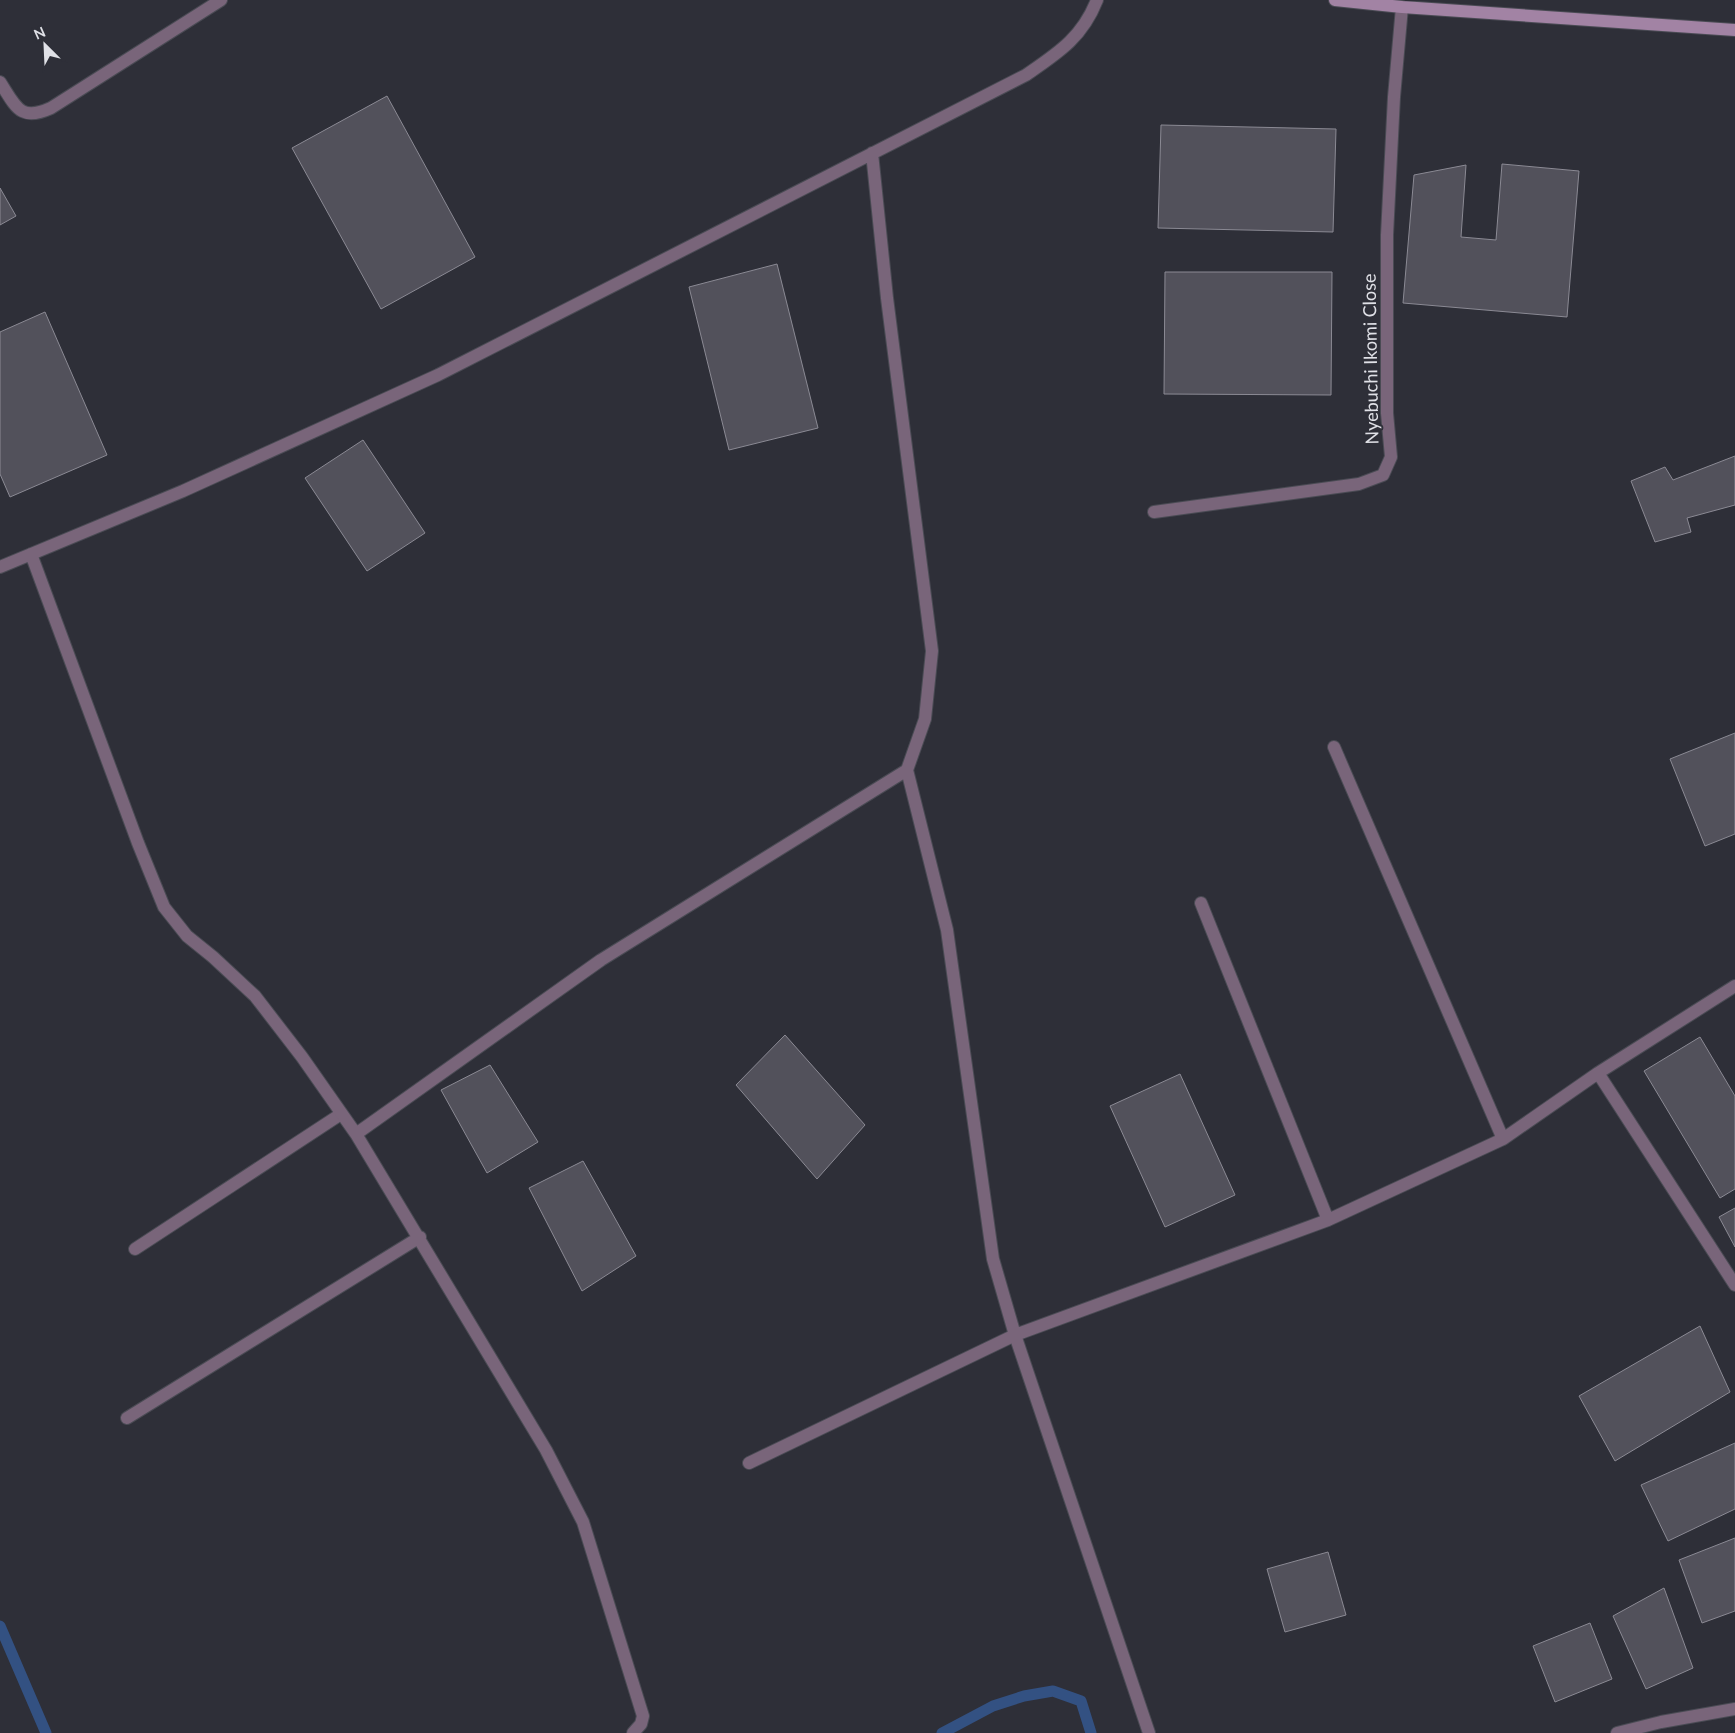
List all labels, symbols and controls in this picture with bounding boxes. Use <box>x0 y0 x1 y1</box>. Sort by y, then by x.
north arrow <box>20 20 70 70</box>
text: N <box>31 23 48 43</box>
street label: Nyebuchi Ikomi Close <box>1358 273 1382 445</box>

